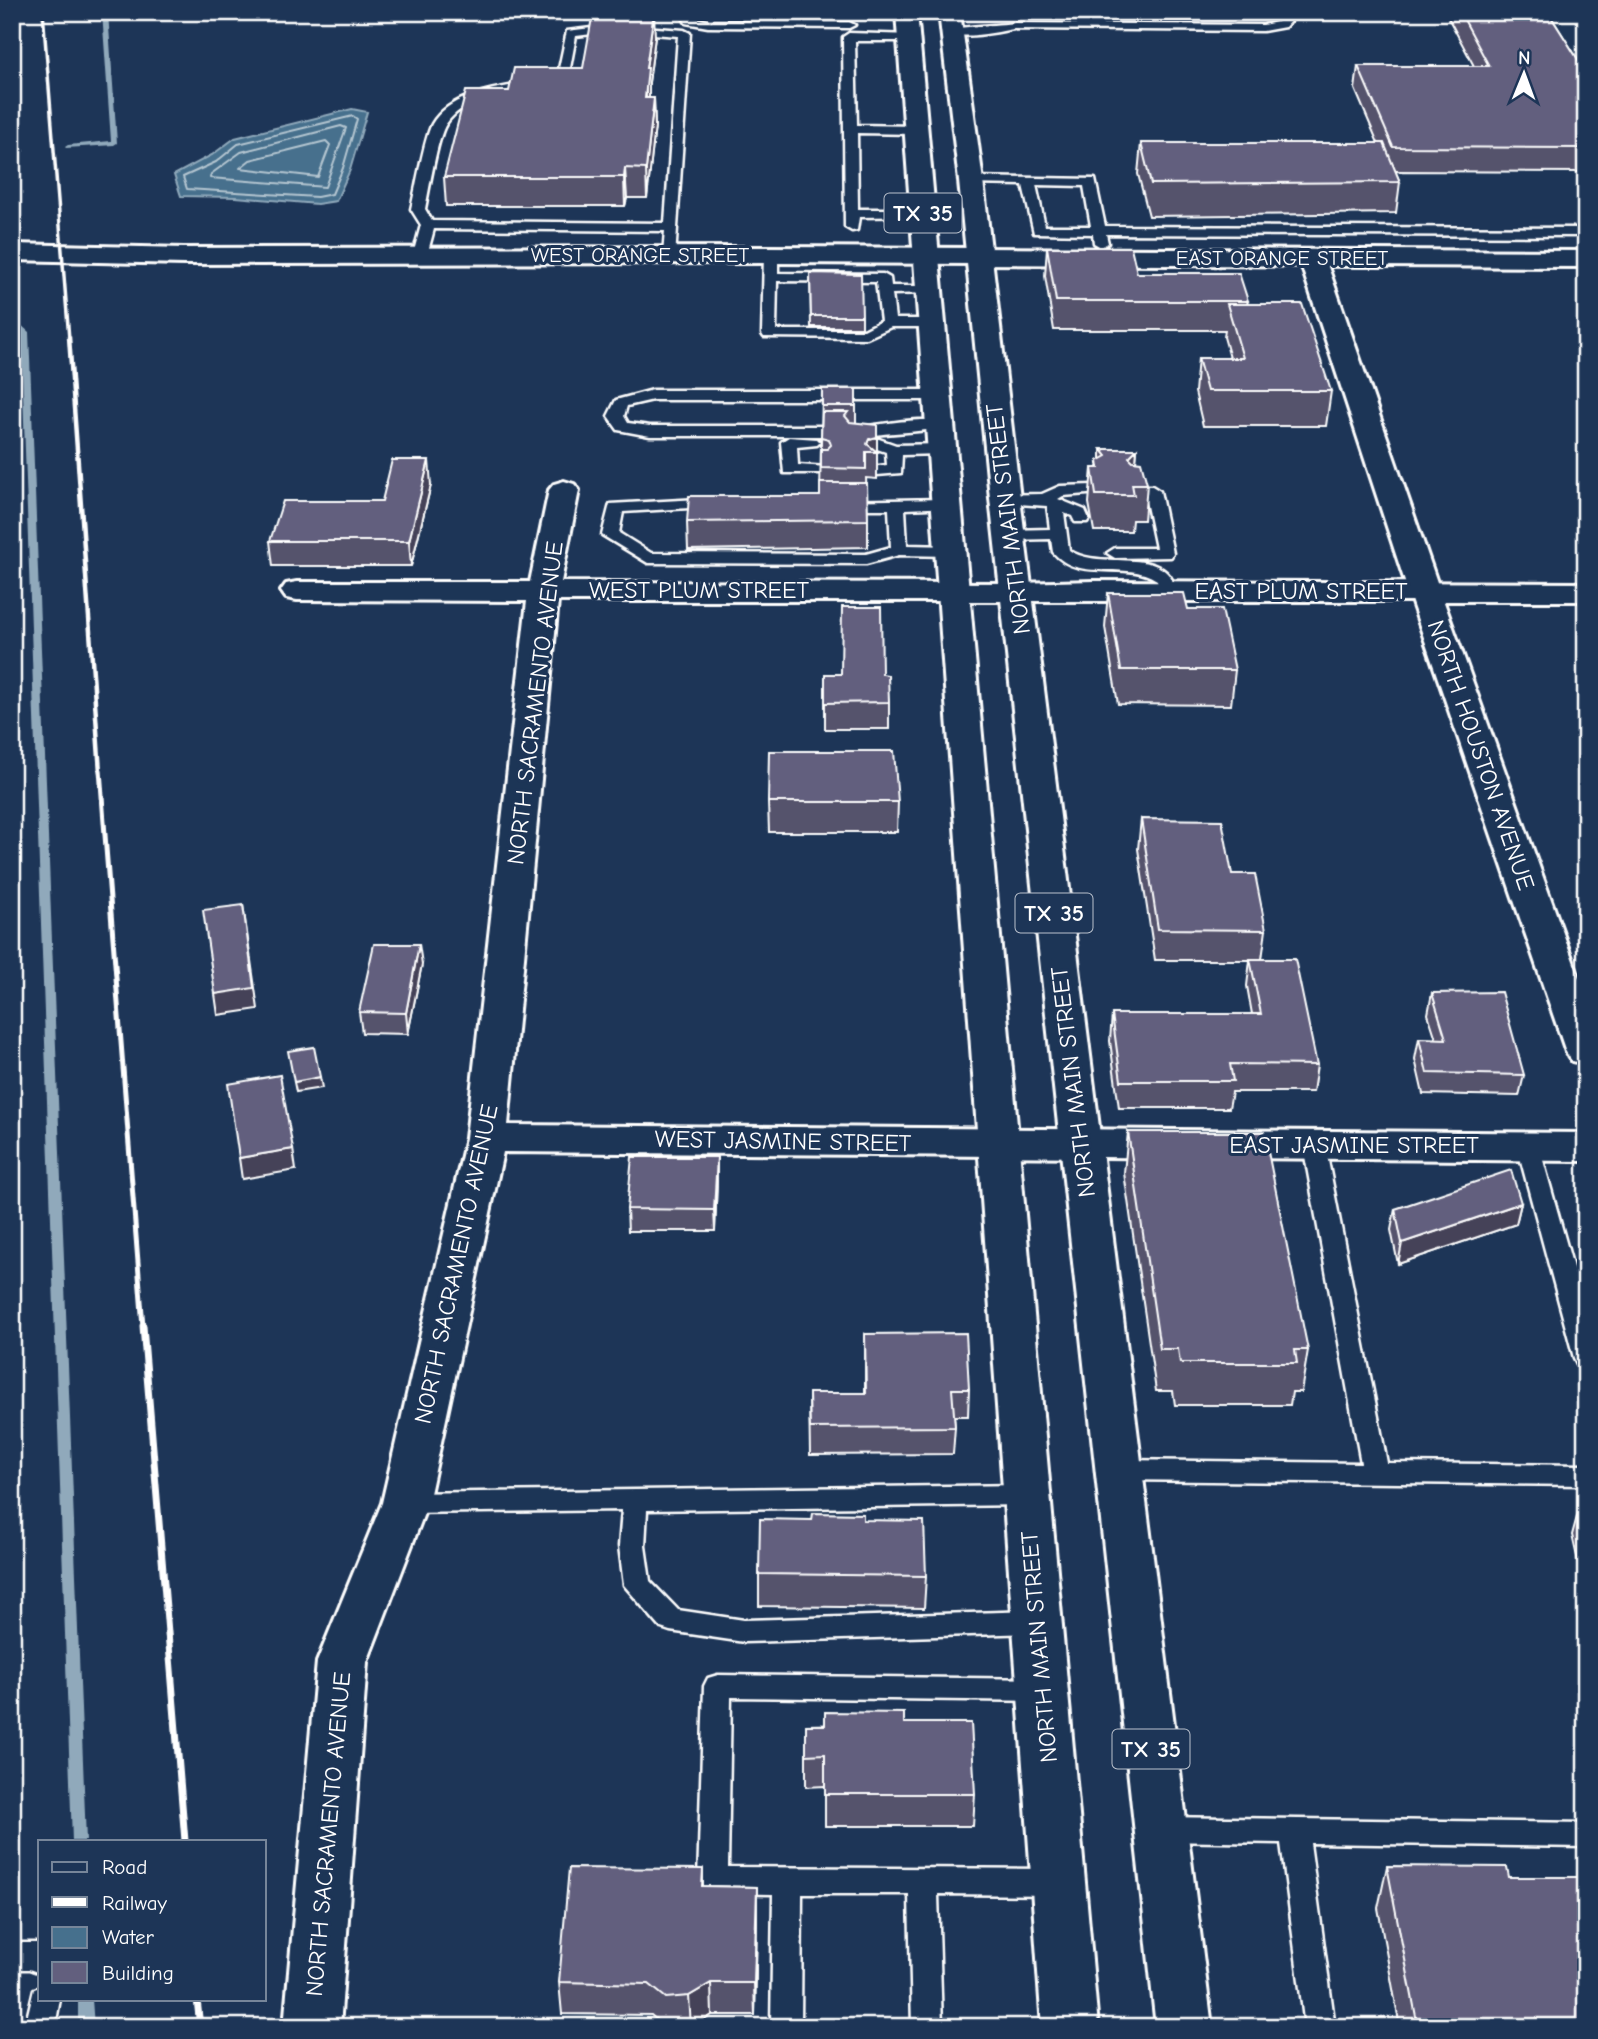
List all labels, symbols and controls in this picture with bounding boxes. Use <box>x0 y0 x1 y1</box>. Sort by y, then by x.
north arrow <box>1490 38 1560 108</box>
text: N <box>1518 47 1531 69</box>
road number: TX 35 <box>884 194 962 232</box>
street label: WEST ORANGE STREET <box>531 243 749 267</box>
street label: EAST ORANGE STREET <box>1176 246 1388 270</box>
street label: NORTH MAIN STREET <box>980 402 1036 636</box>
street label: NORTH SACRAMENTO AVENUE <box>501 540 569 866</box>
street label: WEST PLUM STREET <box>589 576 809 604</box>
street label: EAST PLUM STREET <box>1194 577 1408 605</box>
street label: NORTH HOUSTON AVENUE <box>1422 616 1540 894</box>
road number: TX 35 <box>1016 893 1092 932</box>
street label: NORTH MAIN STREET <box>1045 965 1101 1199</box>
street label: NORTH SACRAMENTO AVENUE <box>408 1102 504 1426</box>
street label: WEST JASMINE STREET <box>654 1125 912 1157</box>
street label: EAST JASMINE STREET <box>1229 1131 1479 1159</box>
street label: NORTH MAIN STREET <box>1015 1530 1063 1764</box>
street label: NORTH SACRAMENTO AVENUE <box>300 1671 356 1997</box>
road number: TX 35 <box>1112 1730 1190 1768</box>
legend <box>38 1840 266 2000</box>
text: Road <box>102 1855 147 1879</box>
text: Railway <box>102 1891 167 1915</box>
text: Water <box>102 1925 155 1949</box>
text: Building <box>102 1961 174 1985</box>

